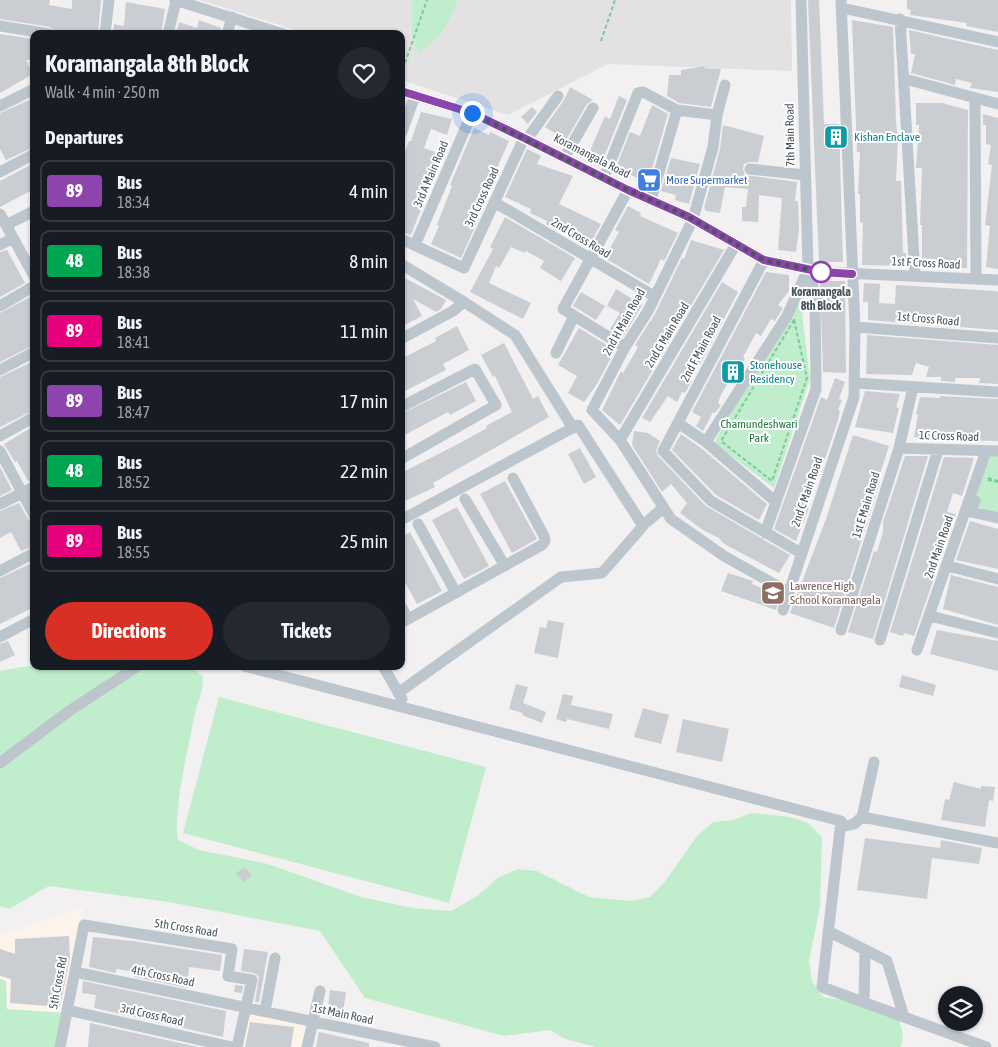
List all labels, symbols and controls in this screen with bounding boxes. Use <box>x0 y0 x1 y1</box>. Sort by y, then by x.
button: heart <box>338 47 390 99</box>
text: Koramangala 8th Block <box>45 50 249 77</box>
text: Walk · 4 min · 250 m <box>45 83 159 101</box>
your location <box>460 101 485 126</box>
street label: 7th Main Road <box>782 103 798 167</box>
building icon: Kishan Enclave <box>823 124 849 150</box>
text: Departures <box>45 126 123 148</box>
place label: Kishan Enclave <box>854 130 920 144</box>
street label: Koramangala Road <box>551 131 633 181</box>
street label: 3rd A Main Road <box>411 139 451 209</box>
street label: 3rd Cross Road <box>462 165 502 229</box>
supermarket icon: More Supermarket <box>636 167 662 193</box>
text: Bus <box>117 171 142 193</box>
place label: More Supermarket <box>666 173 748 187</box>
text: 89 <box>66 180 83 201</box>
text: 4 min <box>349 180 388 202</box>
text: 18:34 <box>117 193 150 211</box>
street label: 2nd Cross Road <box>549 215 613 261</box>
text: Bus <box>117 241 142 263</box>
text: 48 <box>66 250 83 271</box>
text: 8 min <box>349 250 388 272</box>
street label: 1st F Cross Road <box>891 254 961 272</box>
marker: Koramangala 8th Block <box>810 261 832 283</box>
text: 18:38 <box>117 263 150 281</box>
place label: Koramangala 8th Block <box>791 285 851 313</box>
street label: 2nd H Main Road <box>600 286 648 358</box>
street label: 2nd G Main Road <box>642 300 692 370</box>
street label: 1st Cross Road <box>896 309 960 329</box>
text: Bus <box>117 311 142 333</box>
street label: 2nd F Main Road <box>678 314 724 384</box>
text: 89 <box>66 320 83 341</box>
text: 11 min <box>340 320 388 342</box>
text: 18:41 <box>117 333 150 351</box>
place label: Stonehouse Residency <box>750 358 802 386</box>
building icon: Stonehouse Residency <box>720 359 746 385</box>
text: Bus <box>117 381 142 403</box>
text: 89 <box>66 390 83 411</box>
text: 17 min <box>340 390 388 412</box>
text: 18:47 <box>117 403 150 421</box>
park label: Chamundeshwari Park <box>720 417 798 445</box>
street label: 1C Cross Road <box>919 428 979 444</box>
text: Bus <box>117 451 142 473</box>
street label: 2nd C Main Road <box>789 455 825 529</box>
text: 48 <box>66 460 83 481</box>
text: 22 min <box>340 460 388 482</box>
street label: 1st E Main Road <box>849 470 883 540</box>
text: 18:52 <box>117 473 150 491</box>
street label: 2nd Main Road <box>922 514 956 580</box>
text: Bus <box>117 521 142 543</box>
text: 89 <box>66 530 83 551</box>
text: 25 min <box>340 530 388 552</box>
text: 18:55 <box>117 543 150 561</box>
place label: Lawrence High School Koramangala <box>790 579 881 607</box>
school or university icon: Lawrence High School Koramangala <box>760 580 786 606</box>
button: Directions <box>45 602 213 660</box>
button: Tickets <box>223 602 390 660</box>
street label: 5th Cross Road <box>153 916 219 940</box>
street label: 5th Cross Rd <box>46 956 70 1010</box>
street label: 4th Cross Road <box>130 962 196 990</box>
map controls <box>938 986 983 1031</box>
button: layers <box>938 986 983 1031</box>
street label: 3rd Cross Road <box>119 1001 185 1029</box>
street label: 1st Main Road <box>311 1001 375 1027</box>

